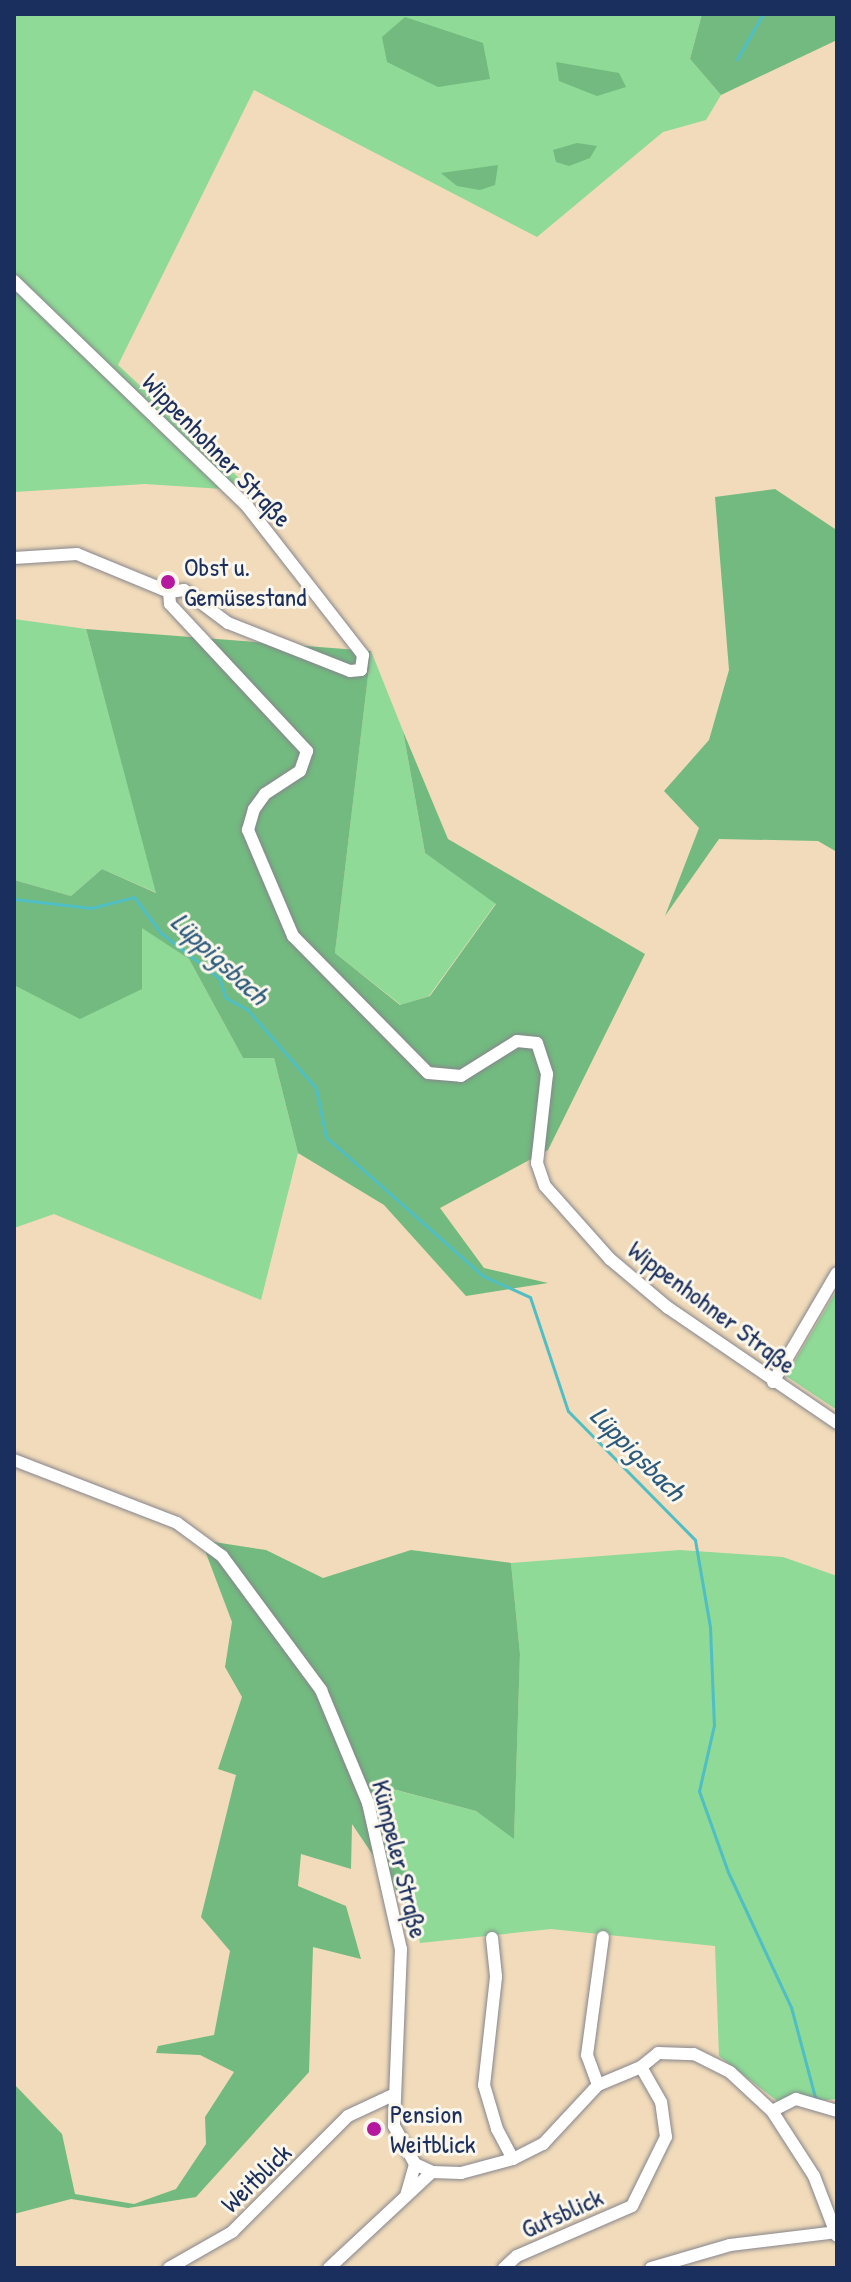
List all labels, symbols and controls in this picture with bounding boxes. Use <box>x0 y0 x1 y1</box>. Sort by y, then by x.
street label: Wippenhohner Straße <box>136 367 298 533</box>
place label: Obst u. Gemüsestand <box>184 551 306 612</box>
marker: Obst u. Gemüsestand <box>159 573 177 591</box>
water label: Lüppigsbach <box>165 905 275 1011</box>
street label: Wippenhohner Straße <box>622 1234 802 1380</box>
water label: Lüppigsbach <box>584 1399 692 1507</box>
street label: Kümpeler Straße <box>365 1777 435 1941</box>
place label: Pension Weitblick <box>390 2098 475 2160</box>
marker: Pension Weitblick <box>365 2120 383 2138</box>
street label: Weitblick <box>214 2137 298 2219</box>
street label: Gutsblick <box>516 2181 608 2245</box>

